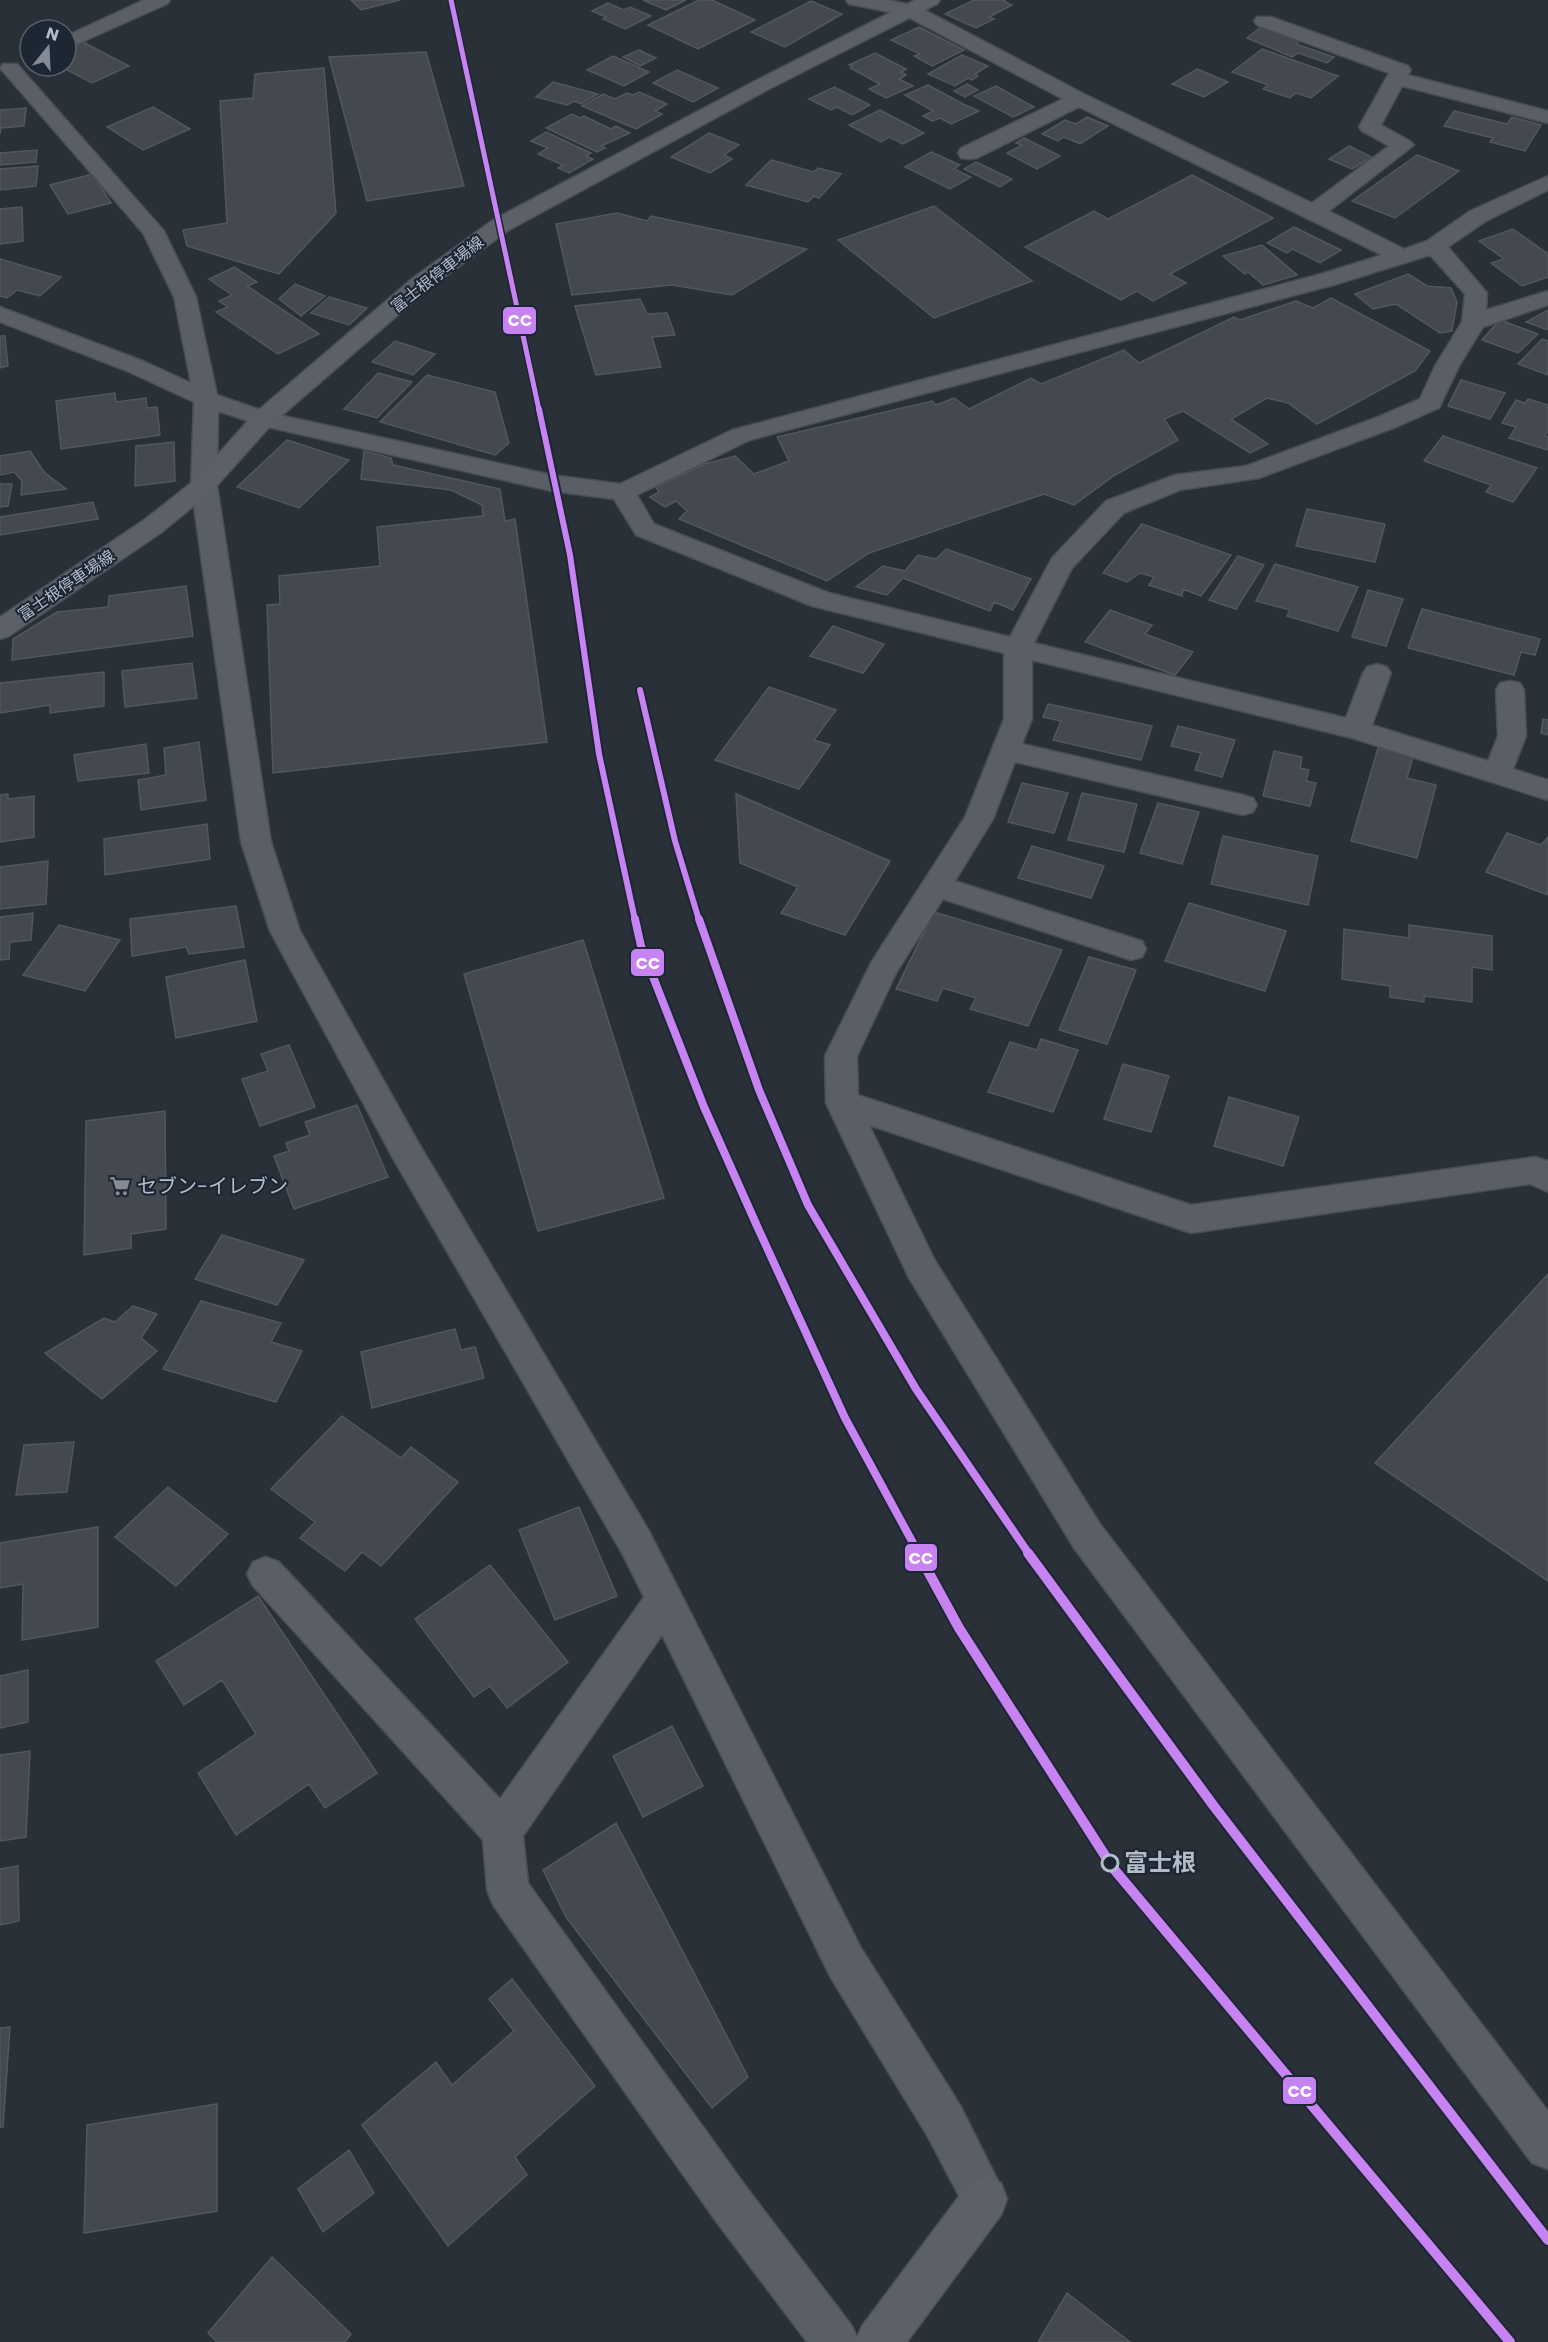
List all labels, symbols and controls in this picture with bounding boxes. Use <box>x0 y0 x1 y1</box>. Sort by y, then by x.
north arrow <box>18 18 78 78</box>
text: N <box>43 21 62 47</box>
street label: 富士根停車場線 <box>386 231 489 318</box>
line badge: CC <box>502 306 537 335</box>
text: CC <box>508 309 532 332</box>
street label: 富士根停車場線 <box>13 545 119 626</box>
line badge: CC <box>630 948 665 977</box>
text: CC <box>636 952 660 975</box>
place label: セブン-イレブン <box>137 1172 288 1200</box>
supermarket icon: セブン-イレブン <box>108 1174 132 1198</box>
line badge: CC <box>904 1543 938 1572</box>
text: CC <box>909 1547 933 1570</box>
place label: 富士根 <box>1124 1846 1196 1879</box>
marker: 富士根 <box>1101 1854 1119 1872</box>
line badge: CC <box>1282 2076 1317 2105</box>
text: CC <box>1288 2080 1312 2103</box>

